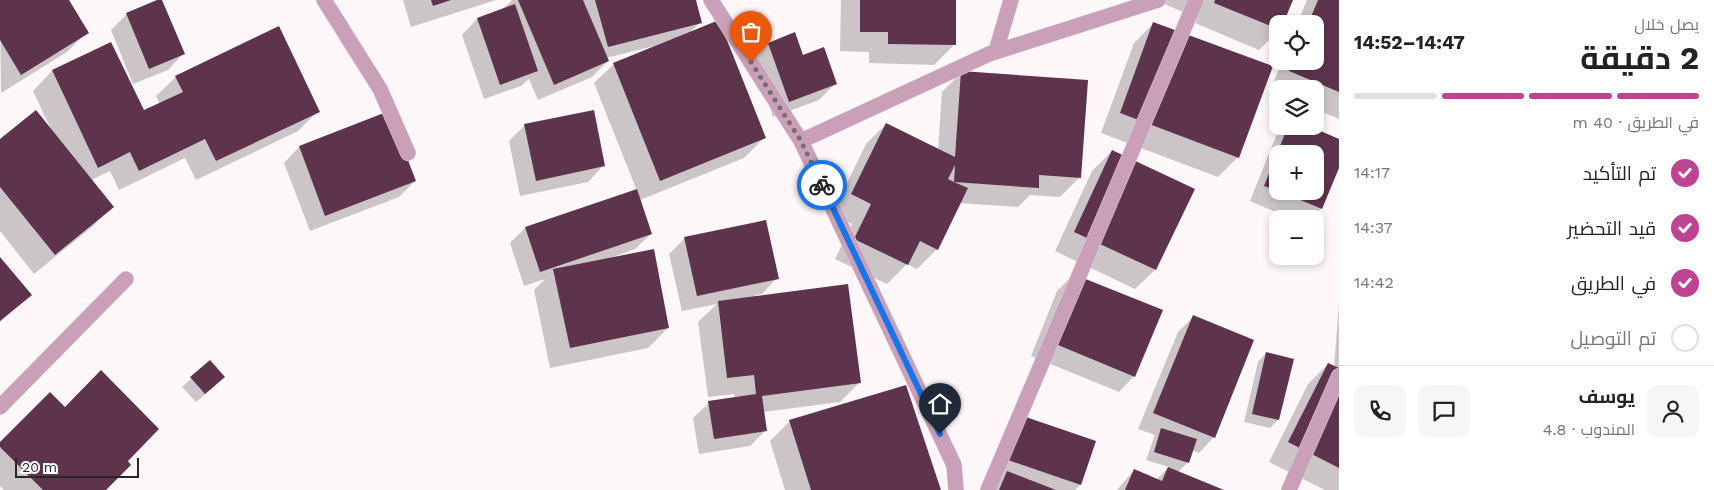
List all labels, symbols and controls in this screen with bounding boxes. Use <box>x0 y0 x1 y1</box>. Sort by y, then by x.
pin <box>730 11 772 62</box>
map controls <box>1269 15 1324 265</box>
button: locate <box>1269 15 1324 70</box>
text: يصل خلال <box>1634 15 1699 34</box>
icon: bag <box>737 18 765 46</box>
text: 14:47–14:52 <box>1354 31 1465 54</box>
text: 2 دقيقة <box>1580 39 1699 77</box>
button: layers <box>1269 80 1324 135</box>
text: في الطريق · 40 m <box>1573 113 1699 132</box>
button: + <box>1269 145 1324 200</box>
icon: check <box>1671 159 1699 187</box>
courier <box>797 160 847 210</box>
text: تم التأكيد <box>1583 162 1656 185</box>
text: 14:17 <box>1354 163 1390 182</box>
icon: bike <box>808 171 836 199</box>
button: − <box>1269 210 1324 265</box>
icon: check <box>1671 214 1699 242</box>
text: قيد التحضير <box>1567 217 1656 240</box>
text: 14:37 <box>1354 218 1392 237</box>
icon: check <box>1671 269 1699 297</box>
text: في الطريق <box>1571 272 1656 295</box>
text: 14:42 <box>1354 273 1394 292</box>
text: تم التوصيل <box>1571 327 1656 350</box>
pin <box>919 383 961 434</box>
button: phone <box>1354 385 1406 437</box>
button: chat <box>1418 385 1470 437</box>
text: يوسف <box>1579 385 1635 408</box>
button: person <box>1647 385 1699 437</box>
icon: home <box>926 390 954 418</box>
text: المندوب · 4.8 <box>1543 420 1635 439</box>
scale bar <box>15 455 139 478</box>
text: 20 m <box>22 459 57 475</box>

